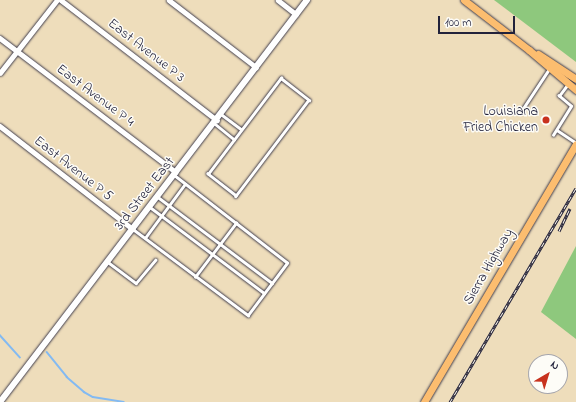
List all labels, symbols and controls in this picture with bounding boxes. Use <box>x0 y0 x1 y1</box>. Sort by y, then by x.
scale bar <box>440 8 517 34</box>
text: 100 m <box>445 14 472 32</box>
street label: East Avenue P 3 <box>104 16 188 86</box>
street label: East Avenue P 4 <box>53 61 137 131</box>
place label: Louisiana Fried Chicken <box>463 104 538 136</box>
marker: Louisiana Fried Chicken <box>541 115 551 125</box>
street label: East Avenue P 5 <box>30 133 116 205</box>
street label: 3rd Street East <box>111 154 179 234</box>
street label: Sierra Highway <box>460 226 518 308</box>
north arrow <box>528 354 568 394</box>
text: N <box>547 357 563 374</box>

